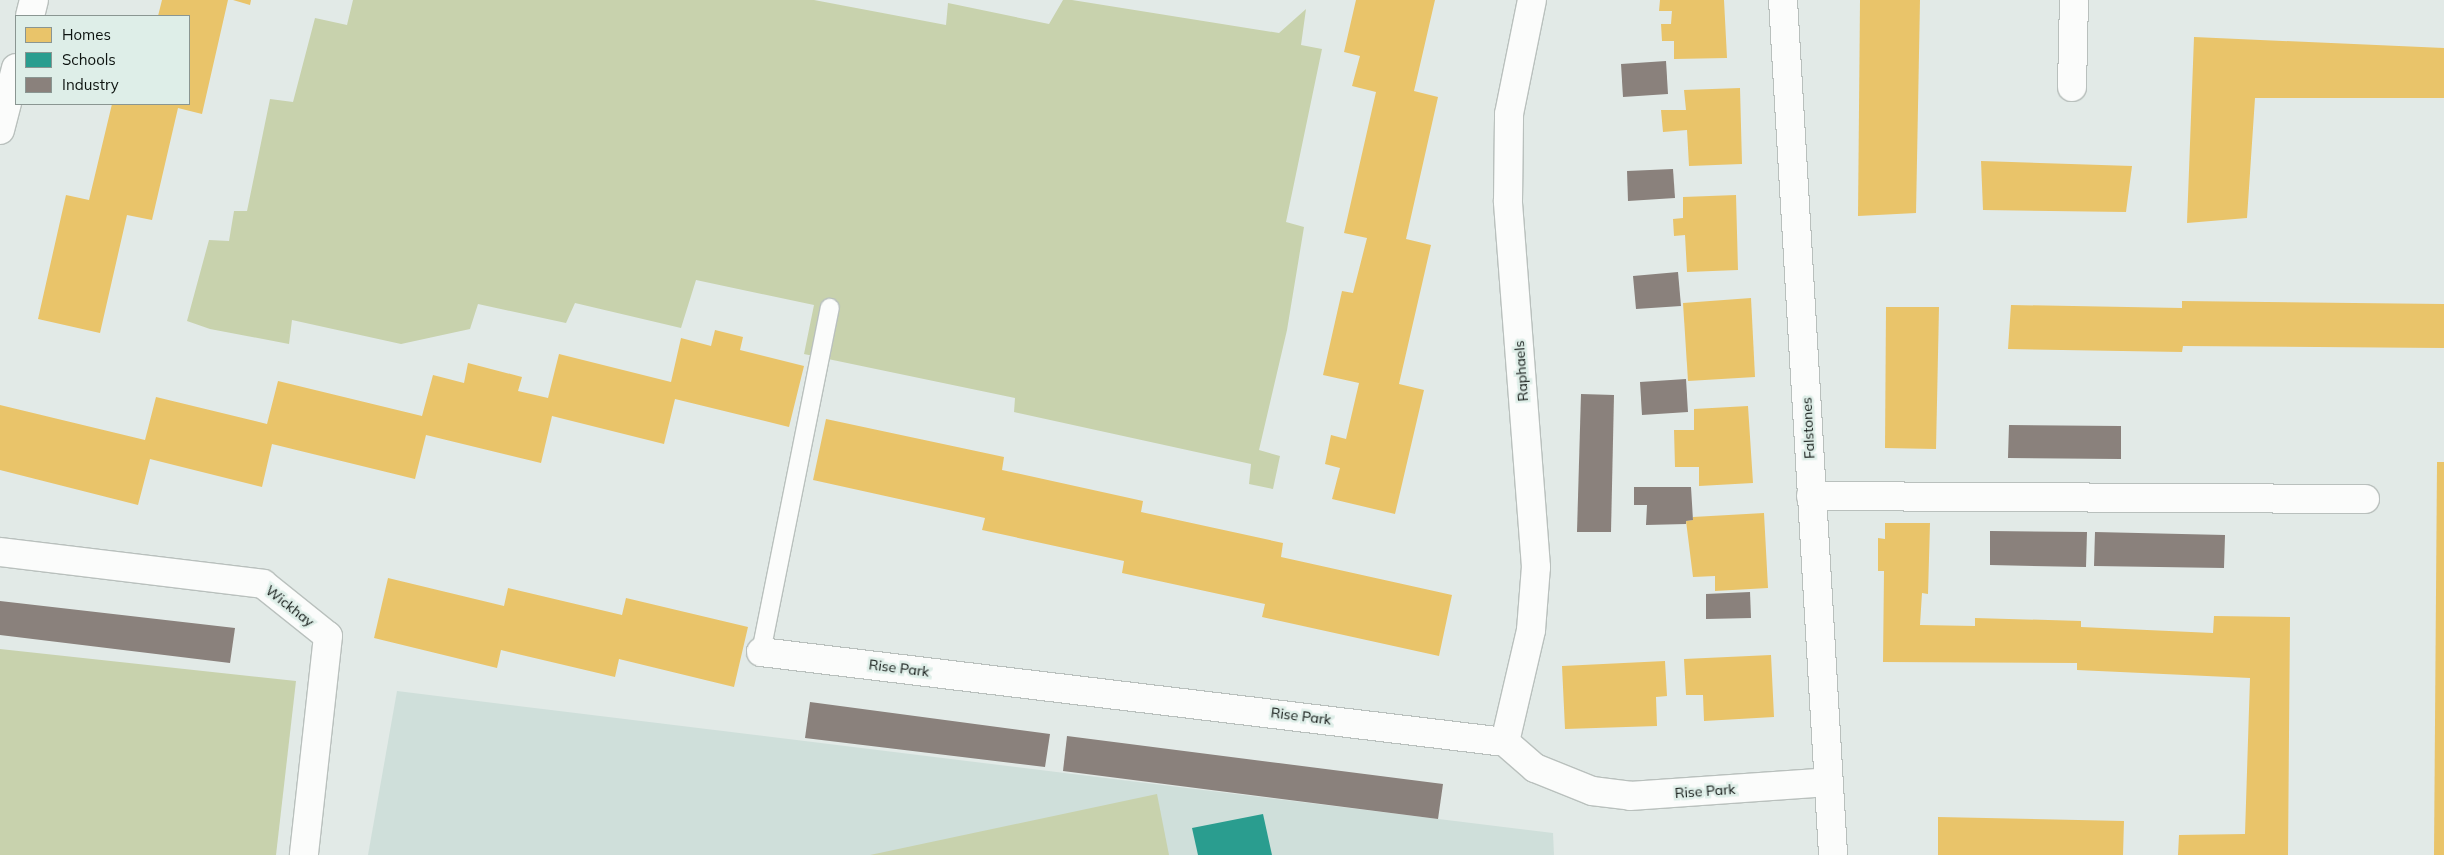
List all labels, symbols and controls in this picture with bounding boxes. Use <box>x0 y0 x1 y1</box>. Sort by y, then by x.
legend <box>15 15 190 105</box>
text: Homes <box>62 25 111 44</box>
text: Schools <box>62 50 116 69</box>
text: Industry <box>62 75 119 94</box>
street label: Raphaels <box>1510 340 1532 402</box>
street label: Falstones <box>1798 397 1818 459</box>
street label: Wickhay <box>262 582 318 630</box>
street label: Rise Park <box>868 656 930 680</box>
street label: Rise Park <box>1270 704 1332 728</box>
street label: Rise Park <box>1674 781 1736 801</box>

